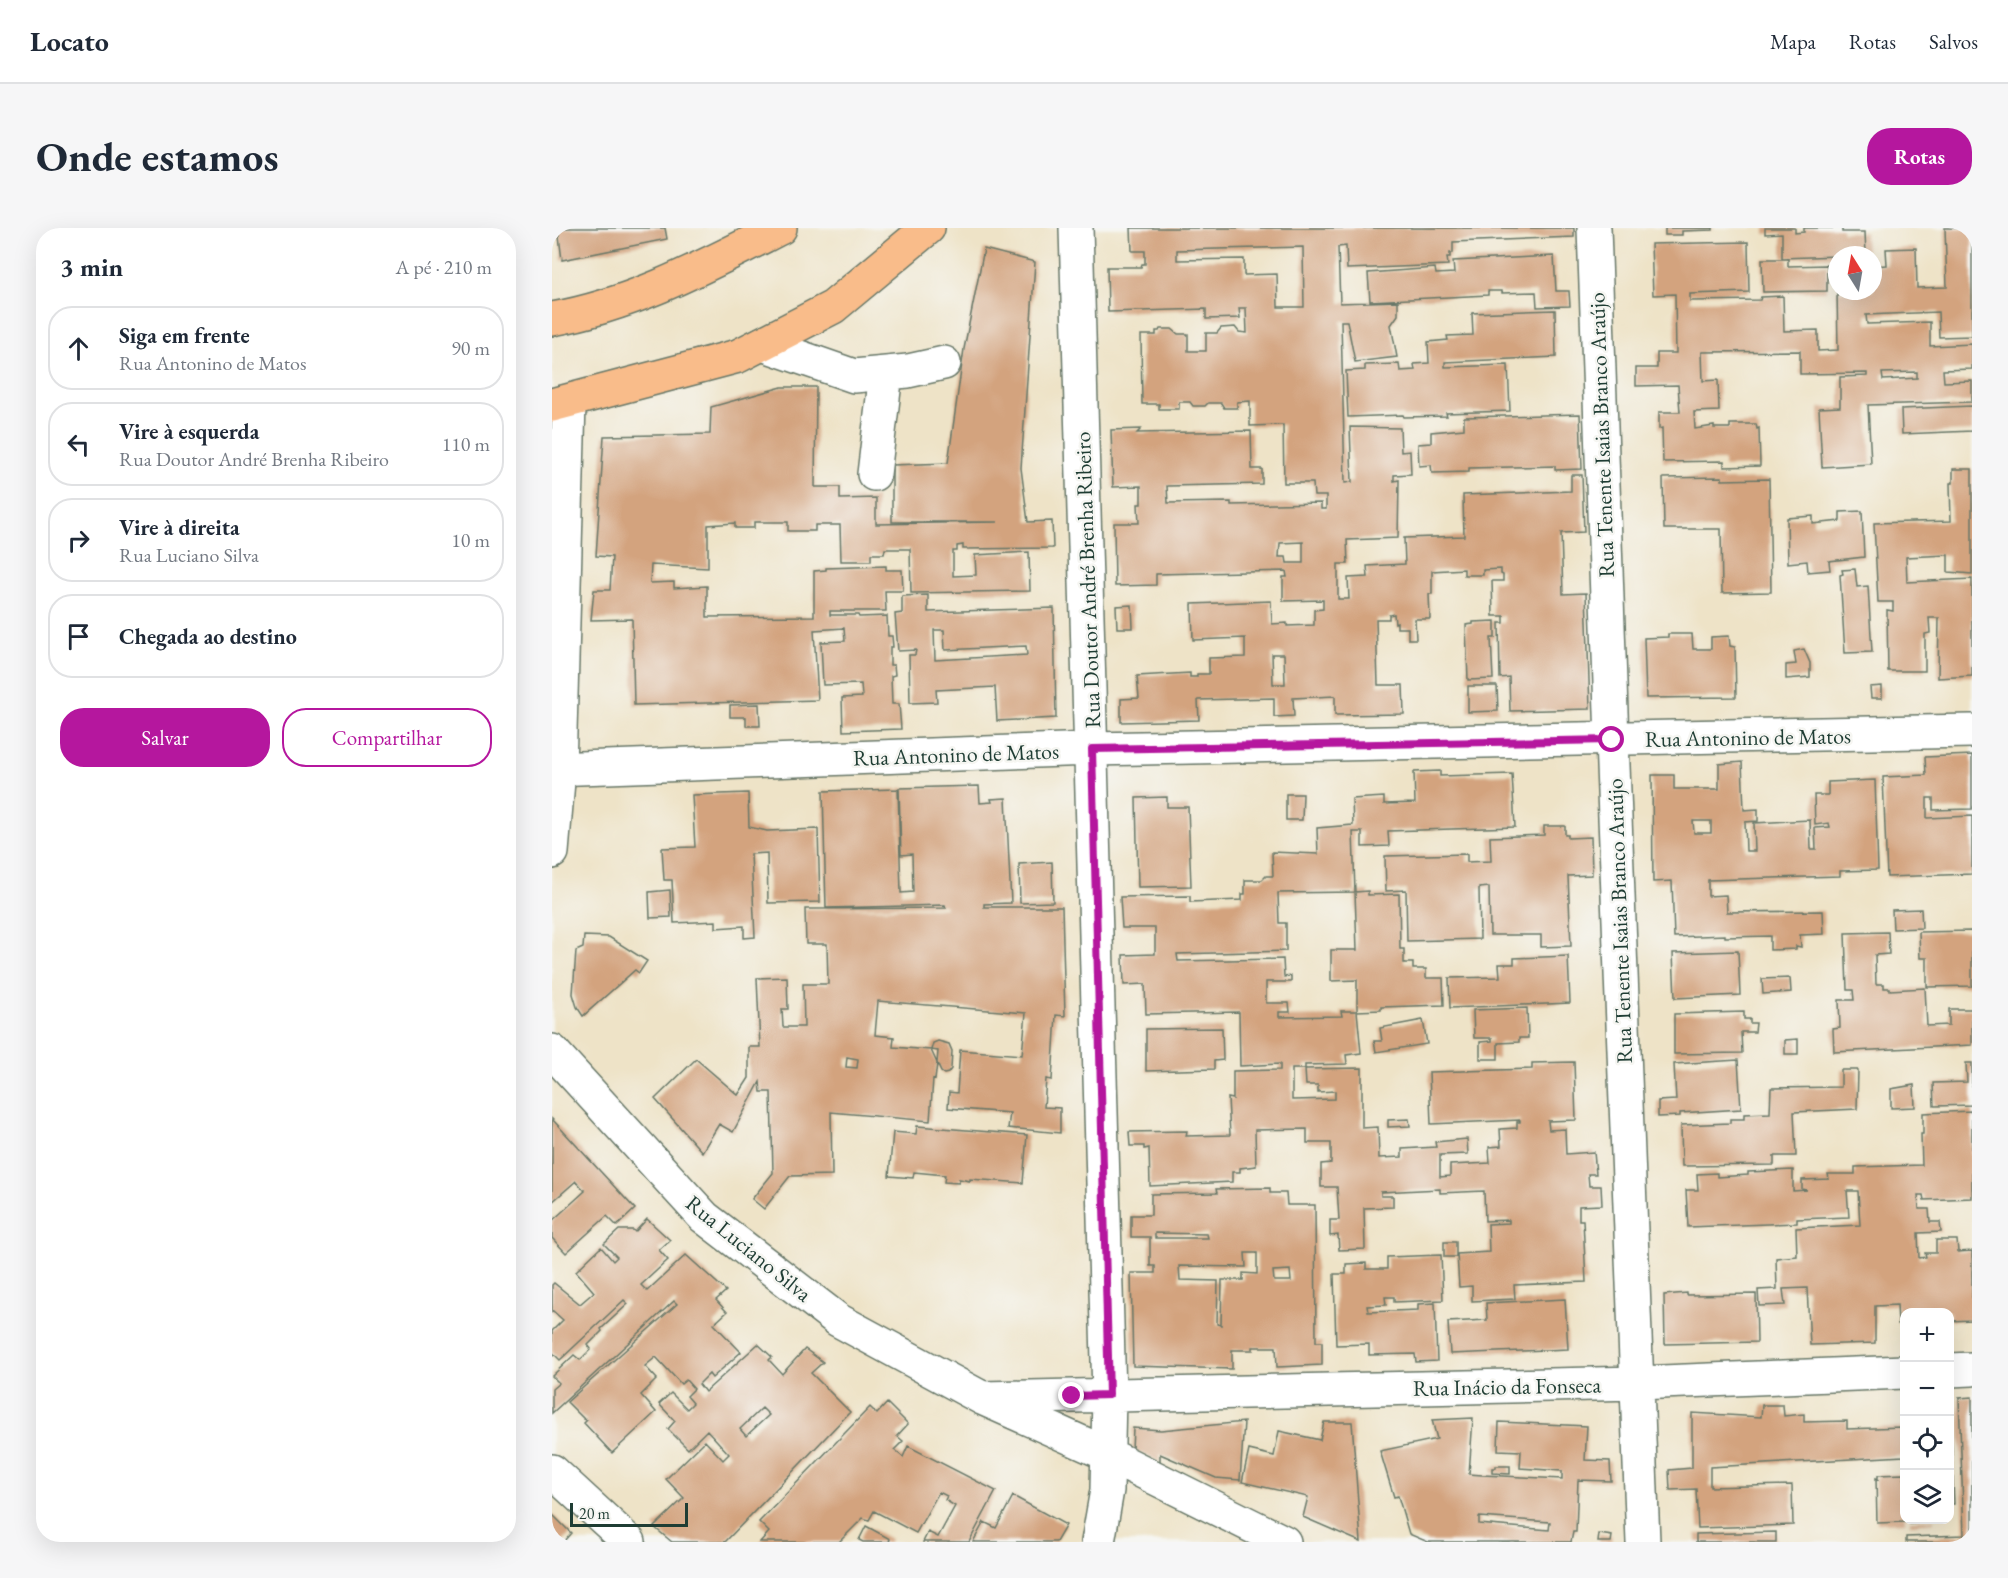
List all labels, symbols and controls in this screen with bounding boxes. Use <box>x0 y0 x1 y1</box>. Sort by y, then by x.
text: Locato <box>30 23 109 59</box>
text: Mapa <box>1770 28 1816 55</box>
text: Rotas <box>1849 28 1896 55</box>
text: Salvos <box>1929 28 1978 55</box>
button: Rotas <box>1867 128 1972 185</box>
text: Onde estamos <box>36 129 279 184</box>
north arrow <box>1828 246 1882 300</box>
text: 3 min <box>60 250 123 284</box>
text: A pé · 210 m <box>396 254 492 280</box>
street label: Rua Tenente Isaias Branco Araújo <box>1582 292 1621 578</box>
text: Siga em frente <box>119 321 250 350</box>
icon: ahead <box>62 332 95 365</box>
text: 90 m <box>451 335 490 361</box>
text: Rua Antonino de Matos <box>119 350 306 376</box>
text: Vire à esquerda <box>119 417 259 446</box>
icon: left <box>62 428 95 461</box>
text: 110 m <box>442 431 490 457</box>
street label: Rua Doutor André Brenha Ribeiro <box>1068 431 1107 729</box>
text: Rua Doutor André Brenha Ribeiro <box>119 446 389 472</box>
text: Vire à direita <box>119 513 240 542</box>
icon: right <box>62 524 95 557</box>
text: 10 m <box>451 527 490 553</box>
text: Rua Luciano Silva <box>119 542 259 568</box>
icon: arrive <box>62 620 95 653</box>
text: Chegada ao destino <box>119 622 297 651</box>
button: Salvar <box>60 708 270 767</box>
button: Compartilhar <box>282 708 492 767</box>
street label: Rua Antonino de Matos <box>1645 721 1851 754</box>
route start <box>1598 726 1624 752</box>
street label: Rua Antonino de Matos <box>852 736 1060 773</box>
street label: Rua Tenente Isaias Branco Araújo <box>1600 778 1639 1064</box>
street label: Rua Luciano Silva <box>680 1189 818 1308</box>
map controls <box>1900 1308 1954 1524</box>
button: + <box>1900 1308 1954 1362</box>
button: − <box>1900 1362 1954 1416</box>
street label: Rua Inácio da Fonseca <box>1413 1370 1602 1403</box>
route end <box>1058 1382 1084 1408</box>
button: locate <box>1900 1416 1954 1470</box>
button: layers <box>1900 1470 1954 1524</box>
scale bar <box>570 1500 688 1528</box>
text: 20 m <box>579 1503 610 1524</box>

